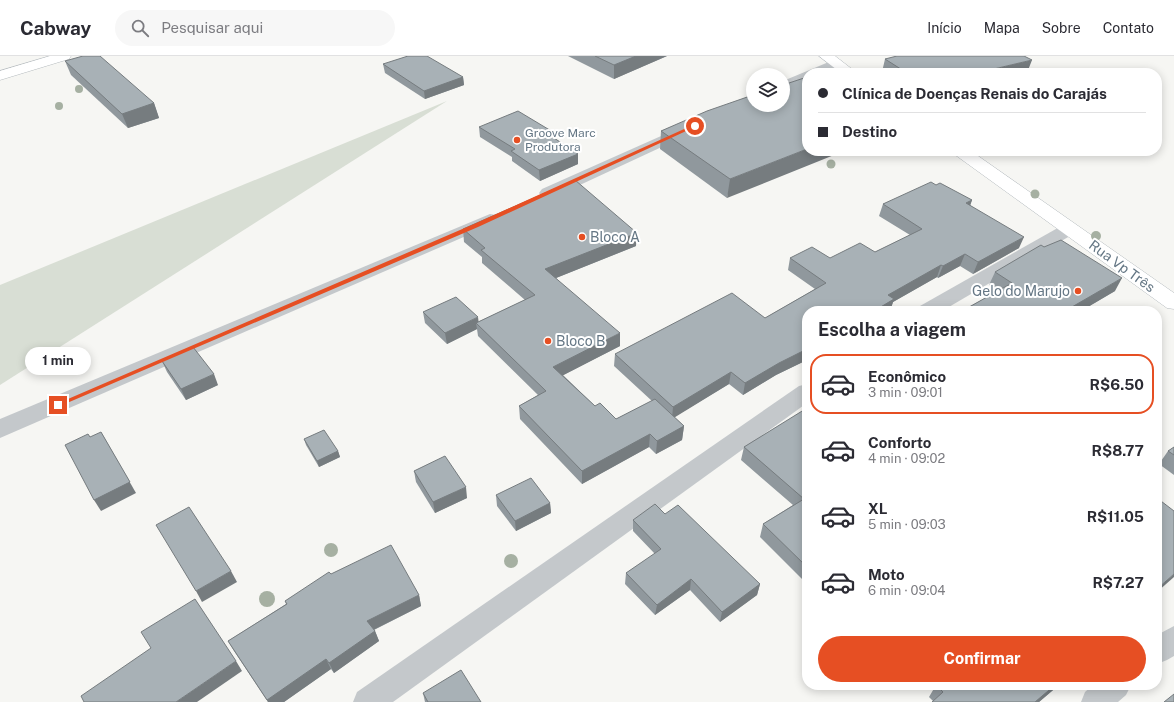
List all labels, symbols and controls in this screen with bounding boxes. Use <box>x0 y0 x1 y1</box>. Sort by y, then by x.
search box <box>115 10 395 46</box>
text: Cabway <box>20 17 91 39</box>
icon: search <box>129 17 151 39</box>
text: Pesquisar aqui <box>161 19 263 36</box>
text: Início <box>927 20 962 36</box>
text: Mapa <box>984 20 1020 36</box>
text: Sobre <box>1042 20 1081 36</box>
text: Contato <box>1103 20 1154 36</box>
map controls <box>746 68 790 112</box>
button: layers <box>746 68 790 112</box>
text: Clínica de Doenças Renais do Carajás <box>842 85 1107 102</box>
route start <box>686 117 704 135</box>
text: Destino <box>842 123 897 140</box>
place label: Groove Marc Produtora <box>525 126 596 154</box>
marker: Groove Marc Produtora <box>512 135 522 145</box>
place label: Bloco A <box>590 229 640 245</box>
marker: Bloco A <box>577 232 587 242</box>
street label: Rua Vp Três <box>1086 237 1158 295</box>
place label: Gelo do Marujo <box>972 283 1070 299</box>
marker: Gelo do Marujo <box>1073 286 1083 296</box>
text: Escolha a viagem <box>818 319 966 340</box>
place label: Bloco B <box>556 333 605 349</box>
marker: Bloco B <box>543 336 553 346</box>
callout: 1 min <box>25 347 91 375</box>
text: 1 min <box>42 353 74 368</box>
icon: car <box>820 366 856 402</box>
text: Econômico <box>868 368 946 385</box>
text: R$6.50 <box>1090 376 1144 393</box>
text: 3 min · 09:01 <box>868 385 943 400</box>
route end <box>49 396 67 414</box>
icon: car <box>820 432 856 468</box>
text: Conforto <box>868 434 931 451</box>
text: R$8.77 <box>1092 442 1144 459</box>
text: 4 min · 09:02 <box>868 451 945 466</box>
icon: car <box>820 498 856 534</box>
text: XL <box>868 500 887 517</box>
text: R$11.05 <box>1087 508 1144 525</box>
text: 5 min · 09:03 <box>868 517 946 532</box>
icon: car <box>820 564 856 600</box>
text: Moto <box>868 566 905 583</box>
text: R$7.27 <box>1092 574 1144 591</box>
text: 6 min · 09:04 <box>868 583 946 598</box>
button: Confirmar <box>818 636 1146 682</box>

